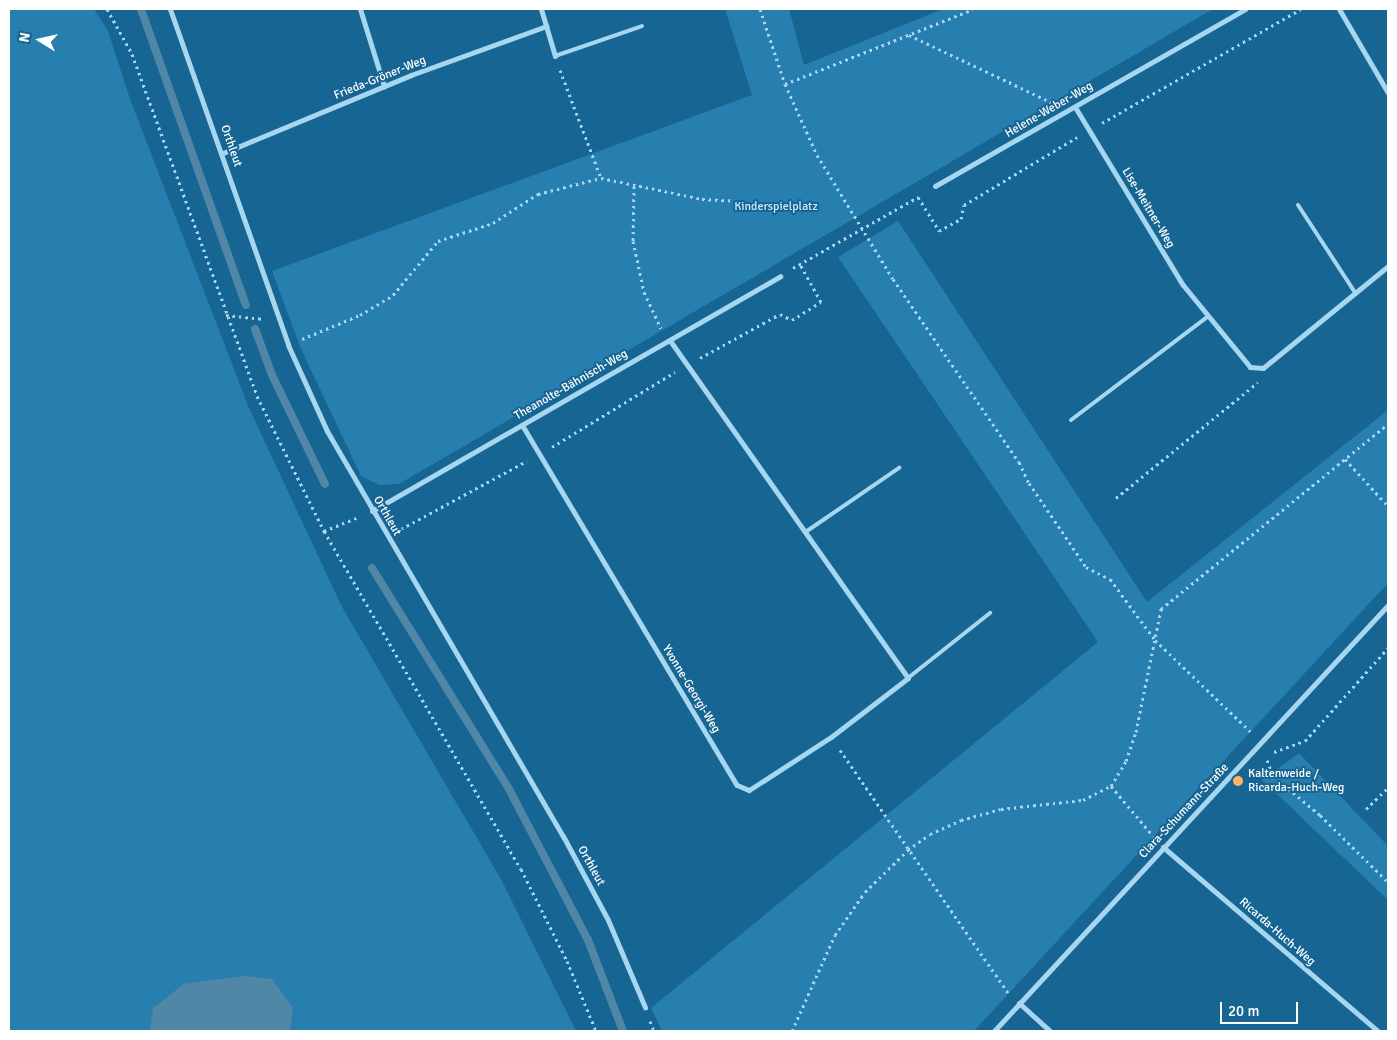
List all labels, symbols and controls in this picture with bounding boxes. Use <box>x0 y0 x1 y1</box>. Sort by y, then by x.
north arrow <box>15 15 65 65</box>
text: N <box>16 31 34 44</box>
street label: Frieda-Gröner-Weg <box>332 53 428 103</box>
street label: Helene-Weber-Weg <box>1003 79 1095 141</box>
street label: Orthleut <box>217 123 245 169</box>
street label: Lise-Meitner-Weg <box>1118 165 1178 251</box>
park label: Kinderspielplatz <box>734 200 818 214</box>
street label: Theanolte-Bähnisch-Weg <box>512 347 630 423</box>
street label: Orthleut <box>370 494 404 538</box>
street label: Yvonne-Georgi-Weg <box>659 642 723 736</box>
street label: Clara-Schumann-Straße <box>1136 761 1232 861</box>
place label: Kaltenweide / Ricarda-Huch-Weg <box>1248 767 1344 795</box>
marker: Kaltenweide / Ricarda-Huch-Weg <box>1232 775 1244 787</box>
street label: Orthleut <box>574 844 608 888</box>
street label: Ricarda-Huch-Weg <box>1236 895 1318 969</box>
scale bar <box>1222 992 1300 1024</box>
text: 20 m <box>1228 1002 1259 1020</box>

